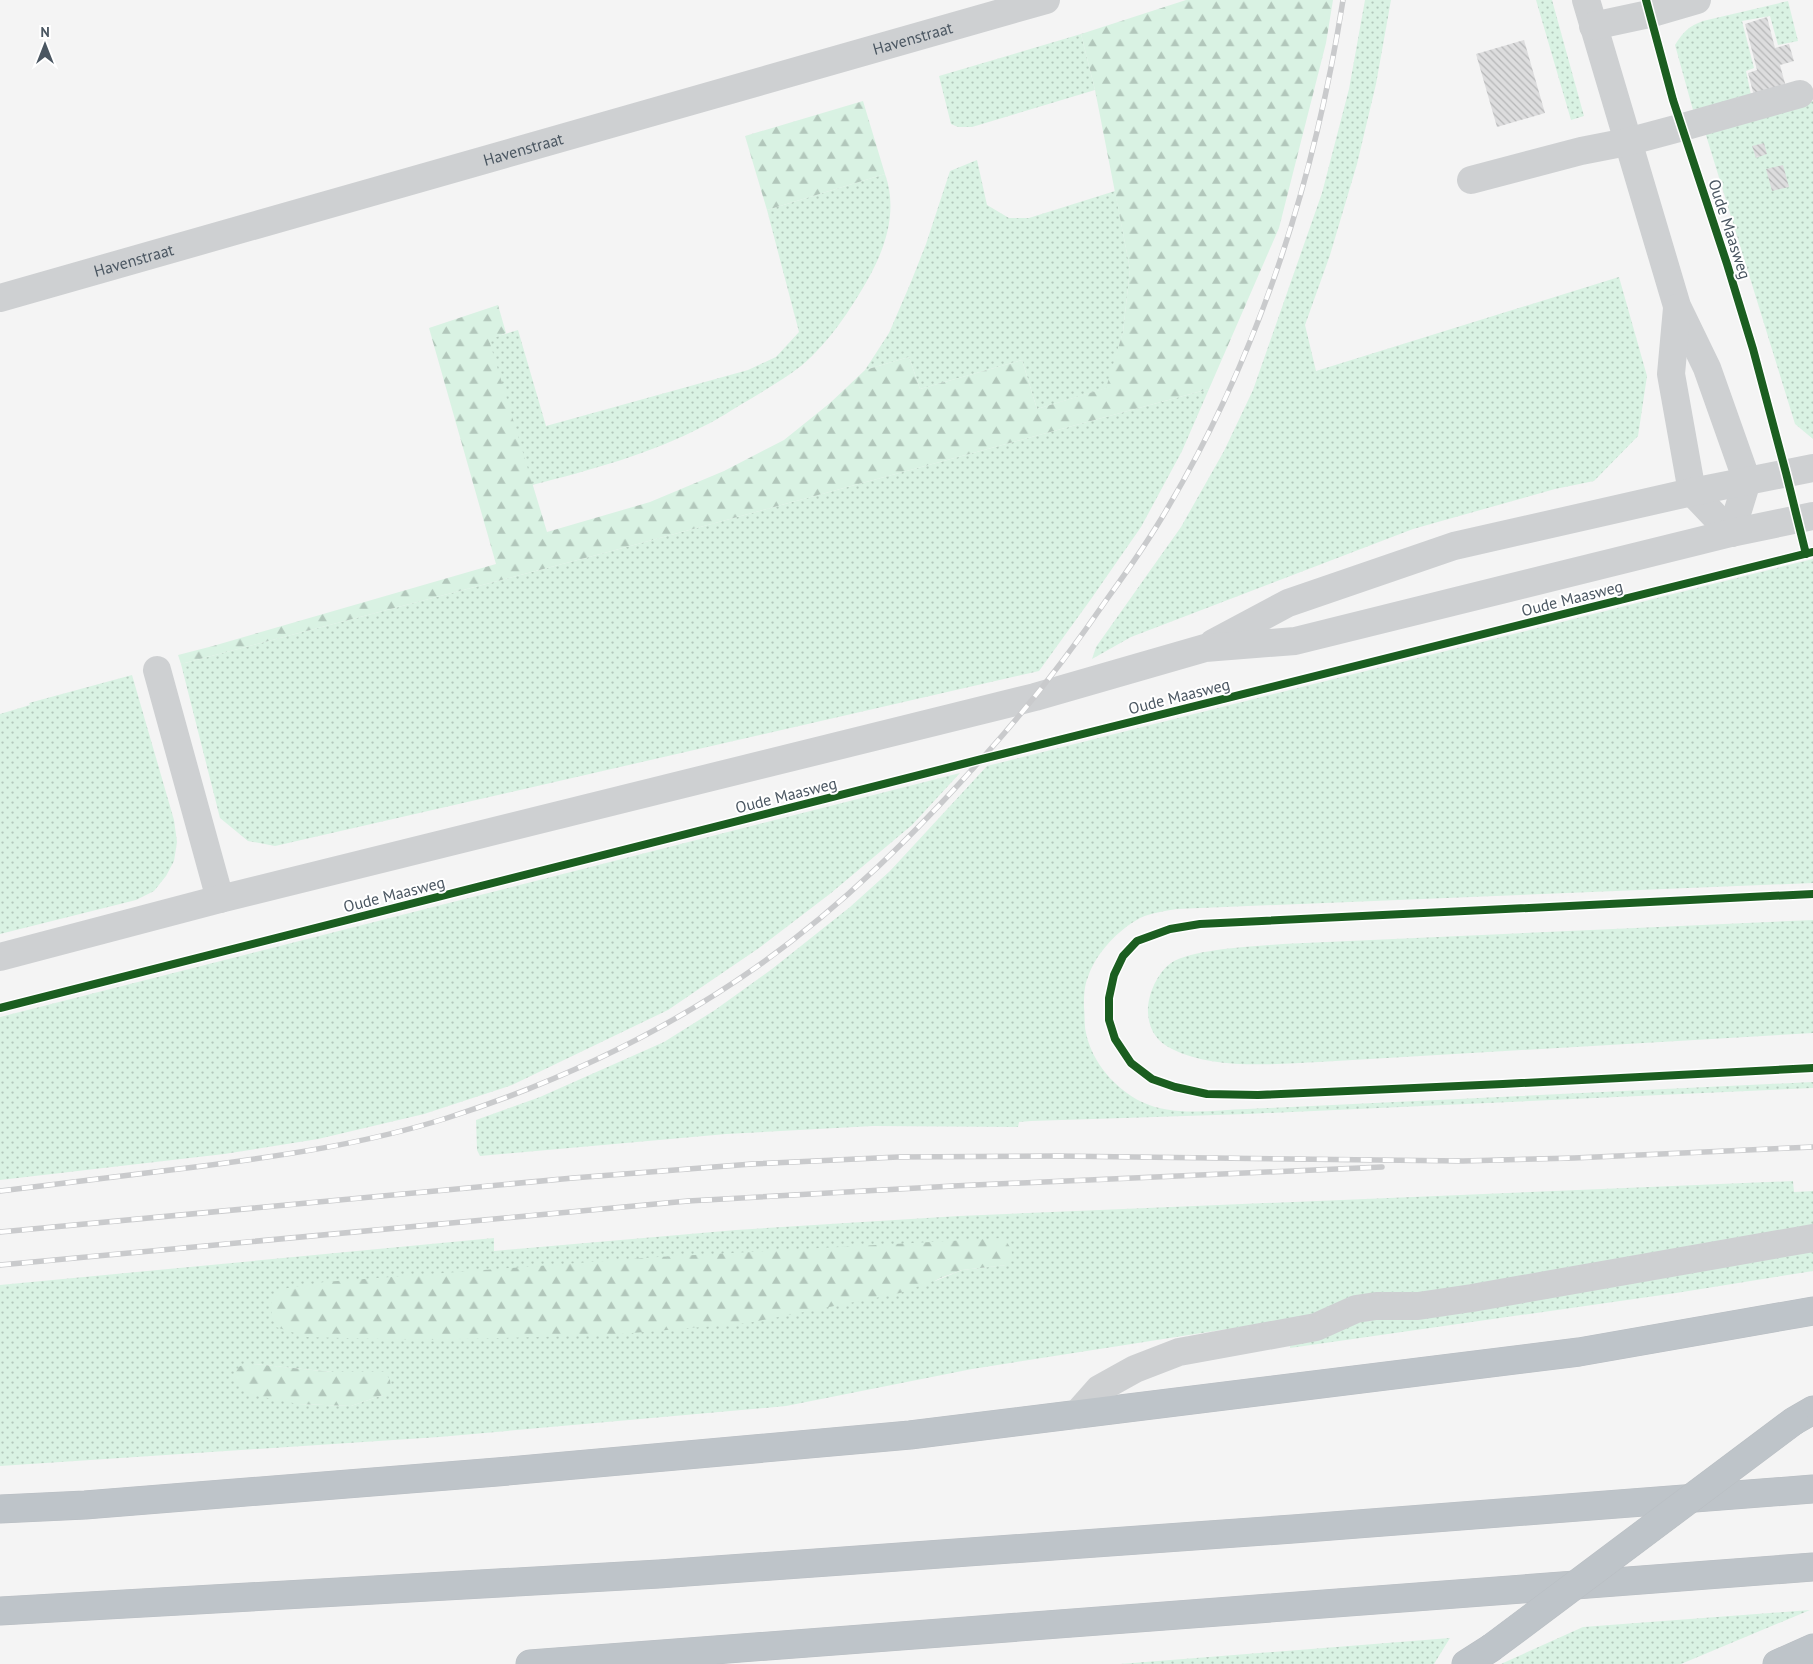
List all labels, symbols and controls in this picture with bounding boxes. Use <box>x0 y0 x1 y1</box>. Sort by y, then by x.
street label: Havenstraat <box>870 17 955 59</box>
north arrow <box>20 20 70 70</box>
text: N <box>40 23 50 41</box>
street label: Havenstraat <box>481 128 566 170</box>
street label: Oude Maasweg <box>1704 176 1756 282</box>
street label: Havenstraat <box>91 239 176 281</box>
street label: Oude Maasweg <box>1519 576 1625 620</box>
street label: Oude Maasweg <box>1126 674 1232 718</box>
street label: Oude Maasweg <box>733 773 839 817</box>
street label: Oude Maasweg <box>341 872 447 916</box>

